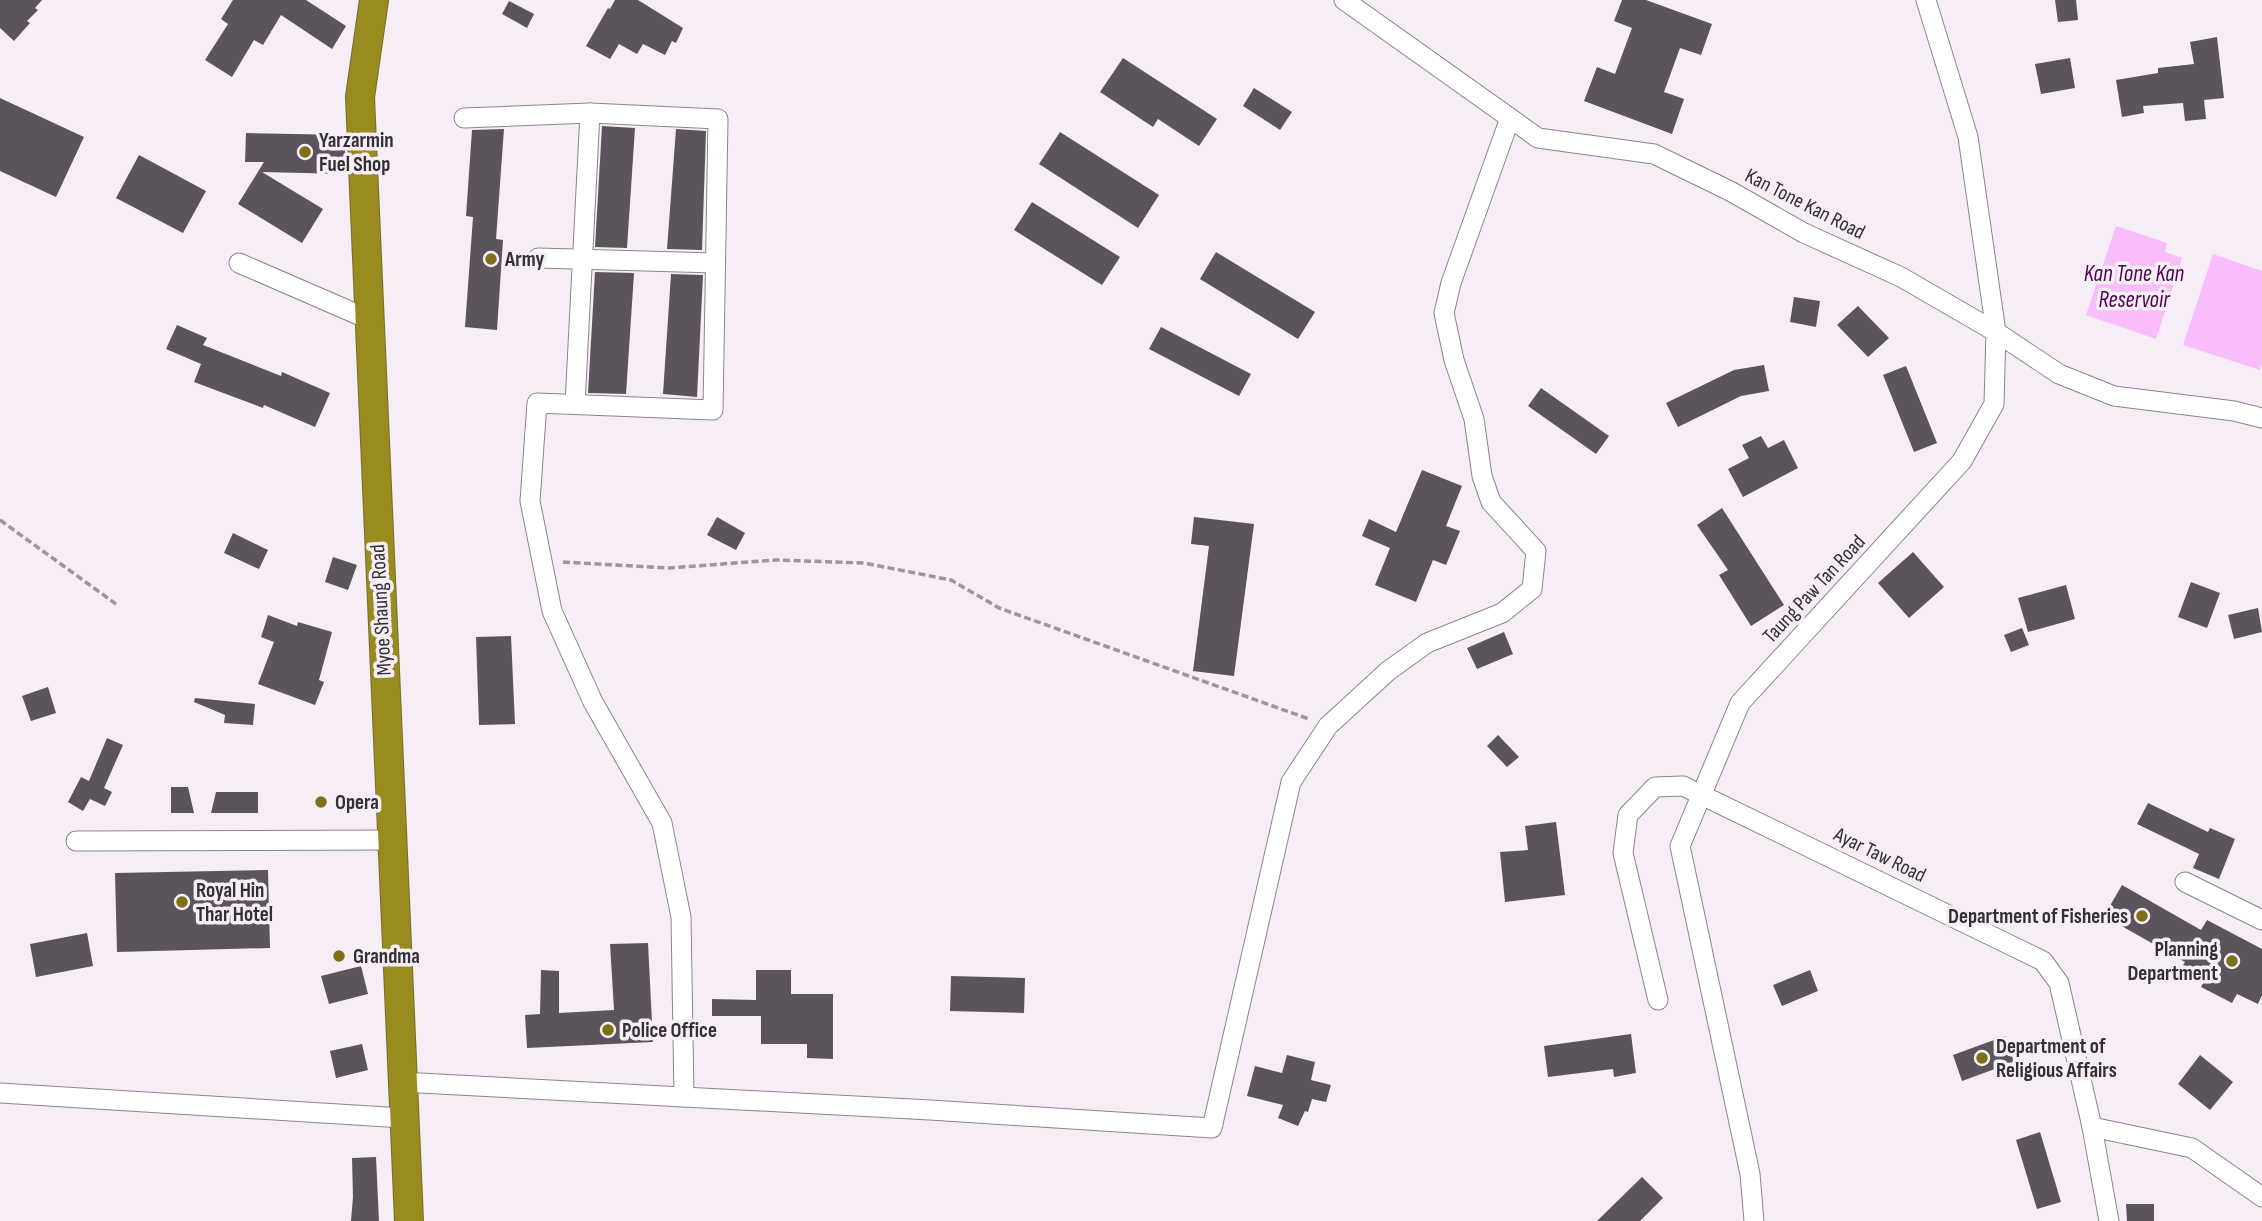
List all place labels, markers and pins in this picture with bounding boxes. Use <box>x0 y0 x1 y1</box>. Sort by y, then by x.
place label: Yarzarmin Fuel Shop <box>319 128 394 177</box>
marker: Yarzarmin Fuel Shop <box>297 144 313 160</box>
place label: Army <box>504 247 545 272</box>
marker: Army <box>483 251 499 267</box>
place label: Opera <box>335 790 379 815</box>
marker: Opera <box>313 794 329 810</box>
place label: Royal Hin Thar Hotel <box>196 878 273 927</box>
marker: Royal Hin Thar Hotel <box>174 894 190 910</box>
place label: Department of Fisheries <box>1948 904 2128 929</box>
marker: Department of Fisheries <box>2134 908 2150 924</box>
place label: Planning Department <box>2127 937 2218 986</box>
place label: Grandma <box>353 944 420 969</box>
marker: Grandma <box>331 948 347 964</box>
marker: Planning Department <box>2224 953 2240 969</box>
place label: Police Office <box>622 1018 717 1043</box>
marker: Police Office <box>600 1022 616 1038</box>
place label: Department of Religious Affairs <box>1996 1034 2117 1083</box>
marker: Department of Religious Affairs <box>1974 1050 1990 1066</box>

